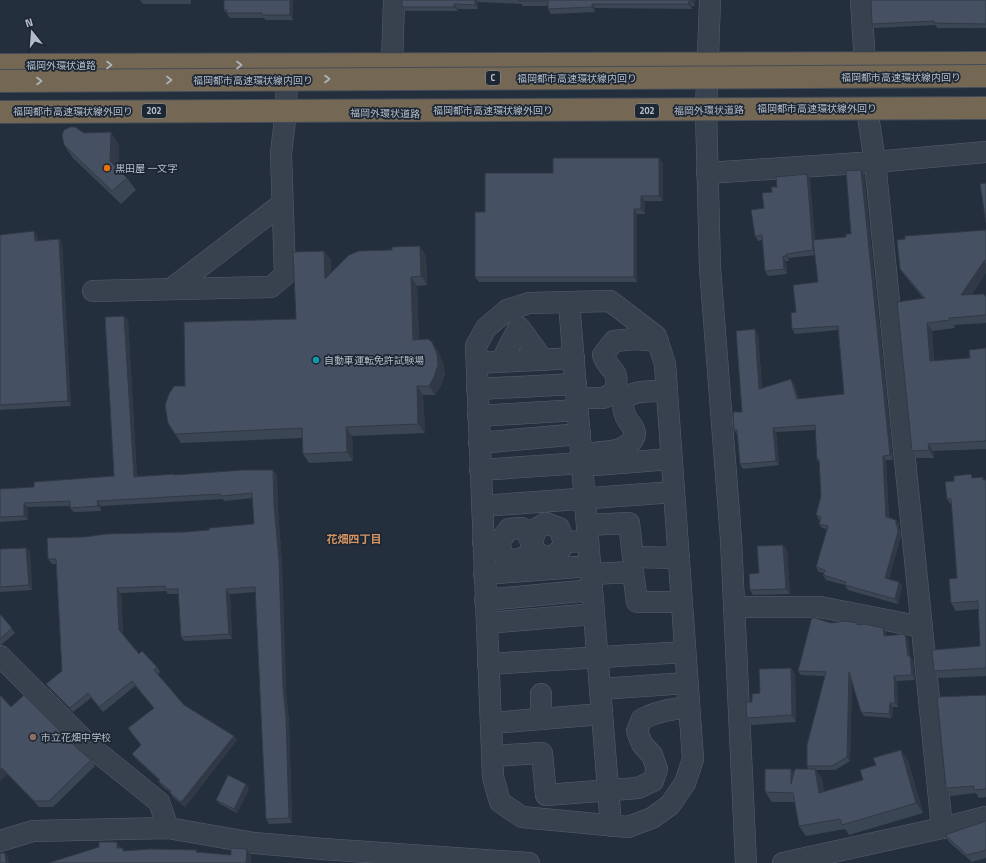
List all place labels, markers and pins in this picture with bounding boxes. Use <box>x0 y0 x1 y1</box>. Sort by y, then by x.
place label: 黒田屋 一文字 <box>115 161 177 176</box>
marker: 黒田屋 一文字 <box>102 163 112 173</box>
place label: 自動車運転免許試験場 <box>324 353 424 368</box>
marker: 自動車運転免許試験場 <box>311 355 321 365</box>
place label: 市立花畑中学校 <box>41 730 111 745</box>
marker: 市立花畑中学校 <box>28 732 38 742</box>

